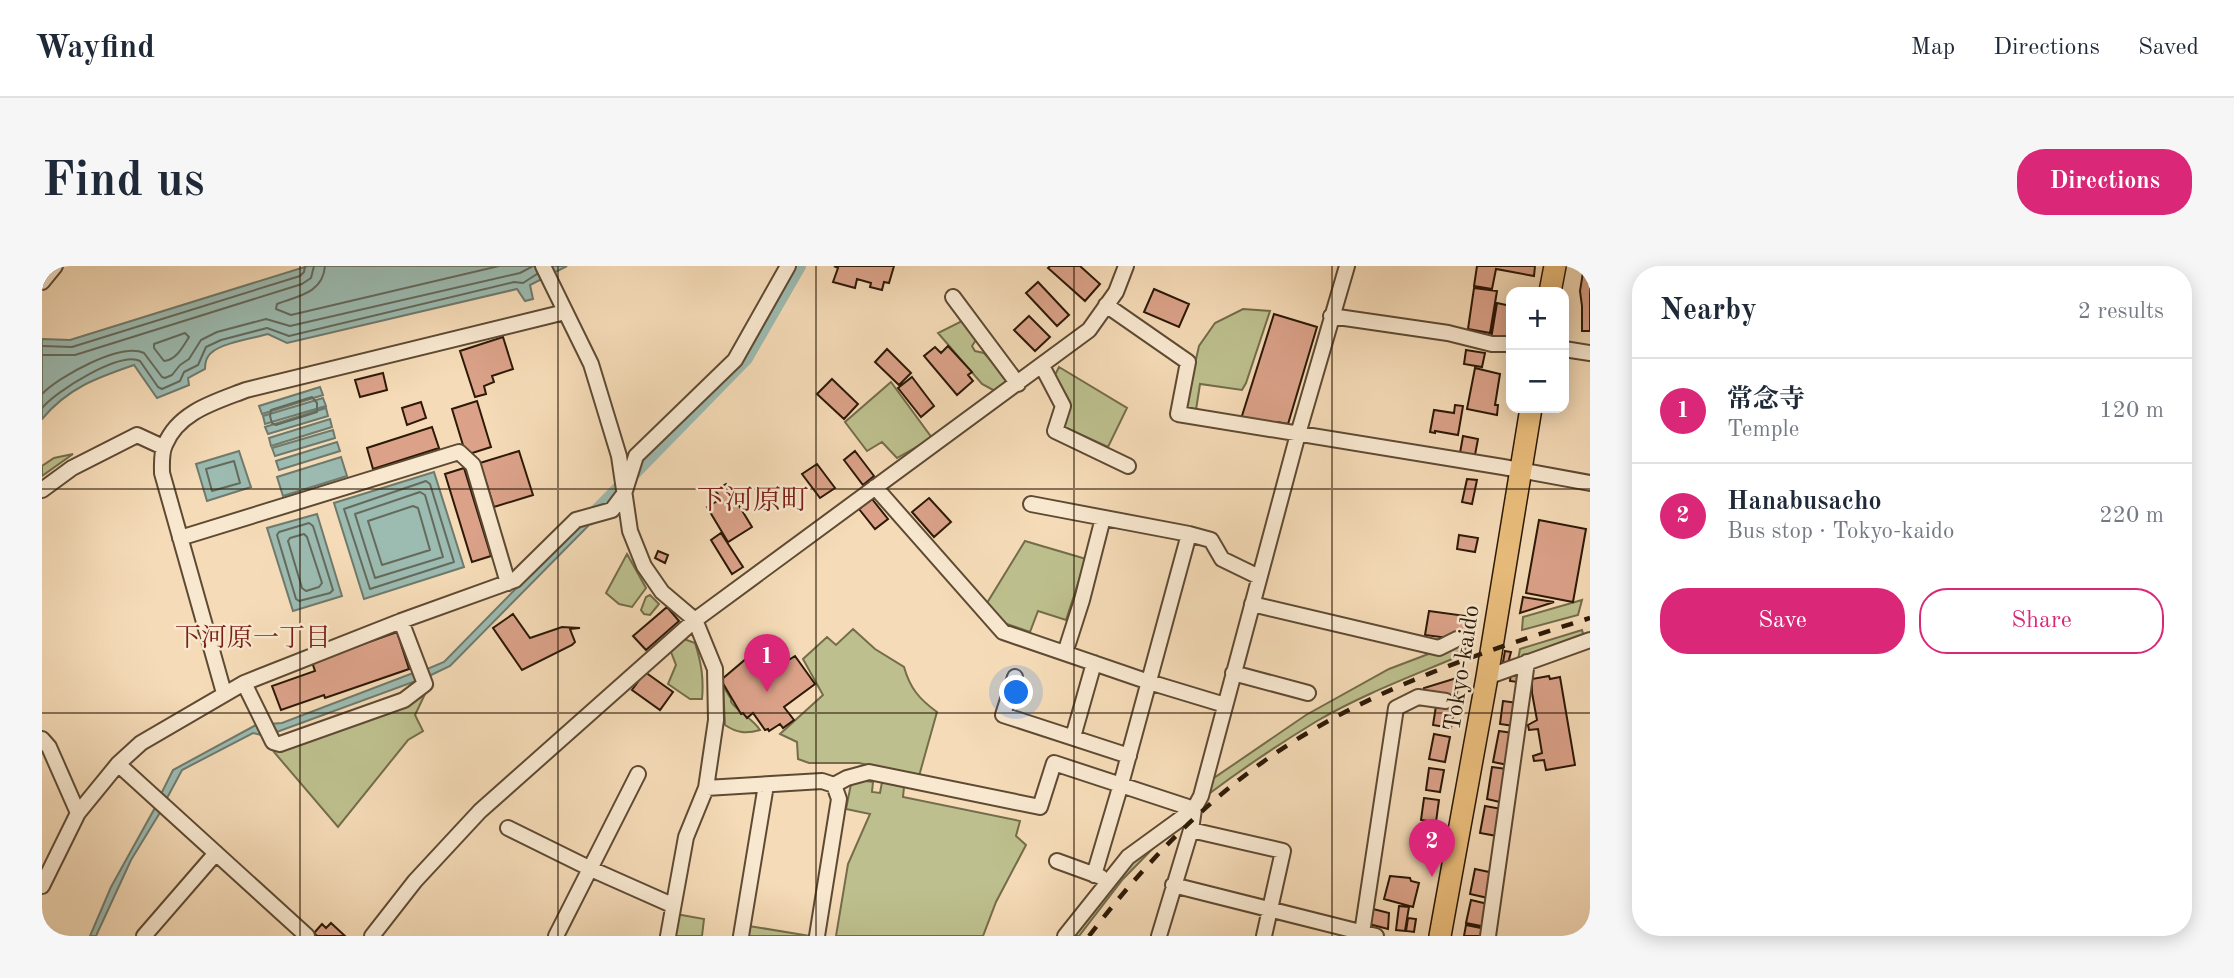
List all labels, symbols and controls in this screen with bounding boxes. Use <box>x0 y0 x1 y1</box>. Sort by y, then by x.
text: Wayfind <box>35 32 155 65</box>
text: Map <box>1911 36 1955 60</box>
text: Directions <box>1993 36 2100 60</box>
text: Saved <box>2138 36 2199 60</box>
button: Directions <box>2017 149 2192 215</box>
text: Find us <box>42 158 205 207</box>
map controls <box>1506 287 1569 413</box>
button: + <box>1506 287 1569 350</box>
text: Nearby <box>1660 296 1757 326</box>
text: 2 results <box>2078 300 2164 323</box>
button: − <box>1506 350 1569 413</box>
text: 常念寺 <box>1727 387 1805 413</box>
text: 1 <box>1676 399 1690 422</box>
text: 120 m <box>2099 399 2164 422</box>
text: Temple <box>1727 418 1799 441</box>
district label: 下河原町 <box>697 485 809 516</box>
text: Hanabusacho <box>1727 489 1882 515</box>
text: 2 <box>1676 504 1690 527</box>
text: 220 m <box>2099 504 2164 527</box>
text: Bus stop · Tokyo-kaido <box>1727 520 1954 543</box>
button: Save <box>1660 588 1905 654</box>
button: Share <box>1919 588 2164 654</box>
street label: Tokyo-kaido <box>1441 603 1485 733</box>
district label: 下河原一丁目 <box>175 624 331 652</box>
pin: 1 <box>744 634 790 692</box>
your location <box>999 675 1033 709</box>
pin: 2 <box>1409 819 1455 877</box>

